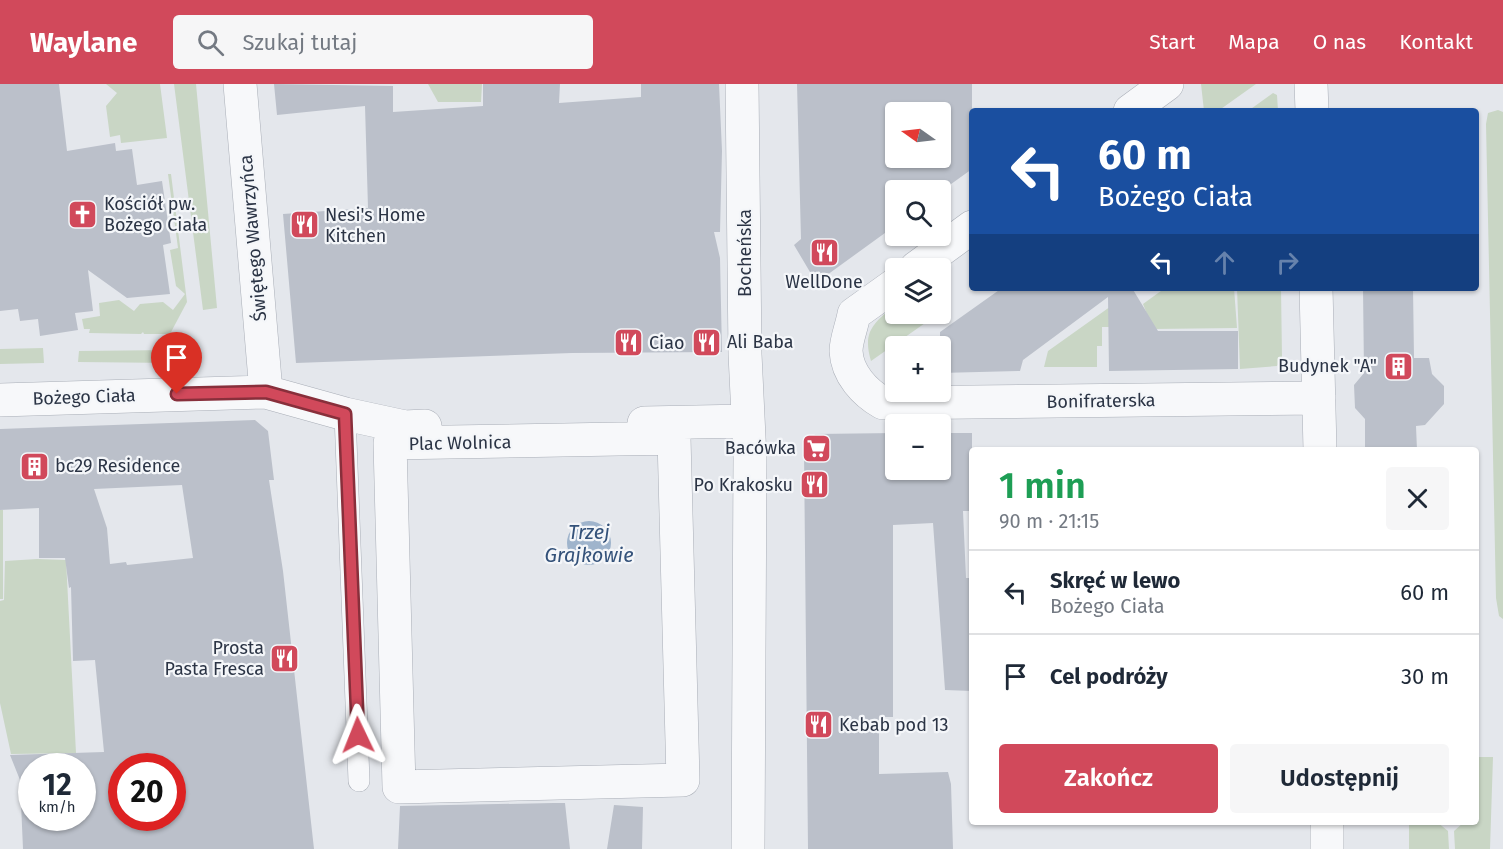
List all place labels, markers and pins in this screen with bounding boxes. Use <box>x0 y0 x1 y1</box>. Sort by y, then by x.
place label: Kościół pw. Bożego Ciała <box>104 193 207 236</box>
church icon: Kościół pw. Bożego Ciała <box>67 198 99 230</box>
place label: Nesi's Home Kitchen <box>325 204 426 247</box>
restaurant icon: Nesi's Home Kitchen <box>288 209 320 241</box>
restaurant icon: WellDone <box>808 237 840 269</box>
place label: WellDone <box>785 271 863 293</box>
restaurant icon: Ali Baba <box>690 326 722 358</box>
restaurant icon: Ciao <box>612 327 644 359</box>
place label: Ali Baba <box>727 331 793 353</box>
pin <box>151 332 202 394</box>
place label: Ciao <box>649 332 684 354</box>
building icon: Budynek "A" <box>1382 350 1414 382</box>
place label: Budynek "A" <box>1278 355 1377 377</box>
supermarket icon: Bacówka <box>801 432 833 464</box>
place label: Bacówka <box>725 437 796 459</box>
building icon: bc29 Residence <box>18 450 50 482</box>
place label: bc29 Residence <box>55 455 180 477</box>
restaurant icon: Po Krakosku <box>798 469 830 501</box>
place label: Po Krakosku <box>694 474 793 496</box>
place label: Prosta Pasta Fresca <box>165 637 264 680</box>
restaurant icon: Prosta Pasta Fresca <box>269 642 301 674</box>
restaurant icon: Kebab pod 13 <box>802 709 834 741</box>
place label: Kebab pod 13 <box>839 714 948 736</box>

